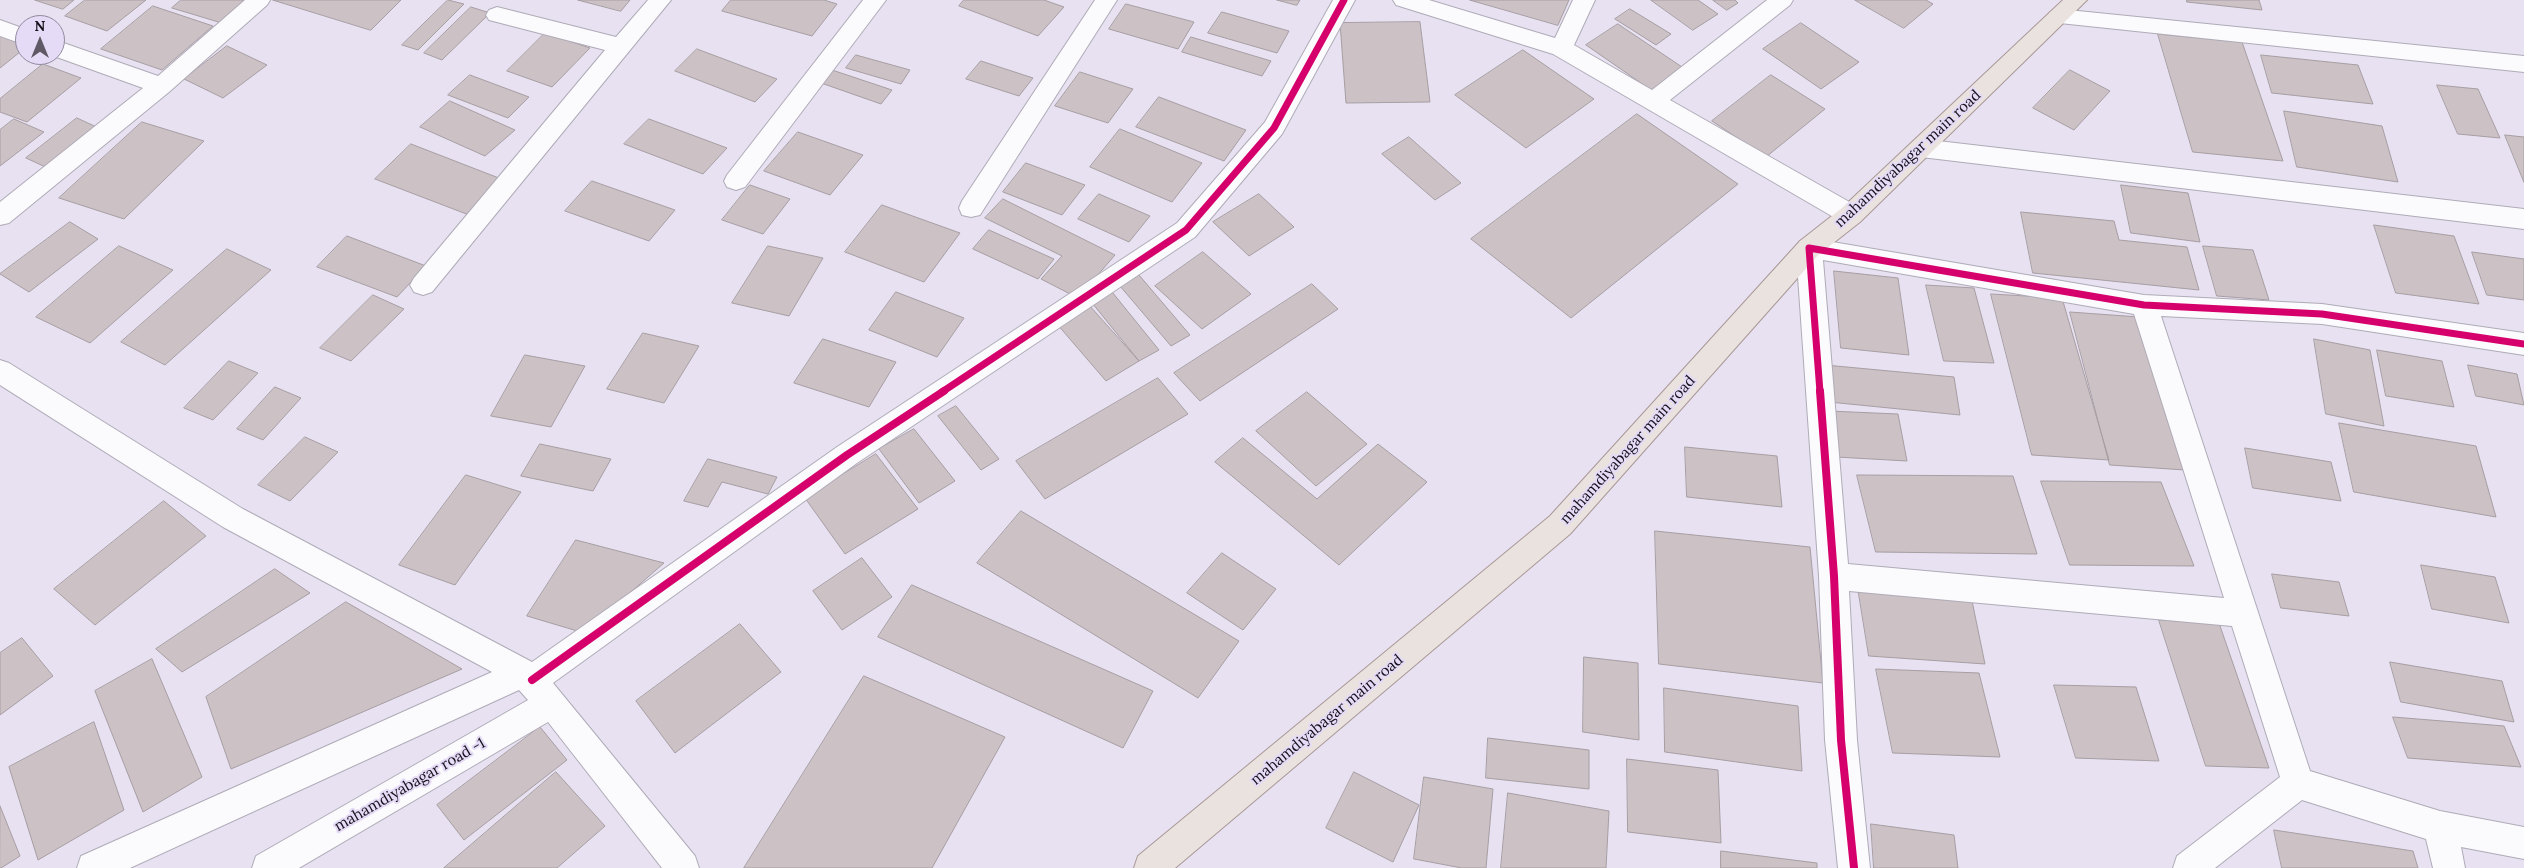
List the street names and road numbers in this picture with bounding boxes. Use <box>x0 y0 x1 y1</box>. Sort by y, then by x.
street label: mahamdiyabagar main road <box>1831 87 1985 231</box>
street label: mahamdiyabagar main road <box>1557 372 1699 528</box>
street label: mahamdiyabagar main road <box>1247 651 1407 789</box>
street label: mahamdiyabagar road -1 <box>331 734 489 836</box>

